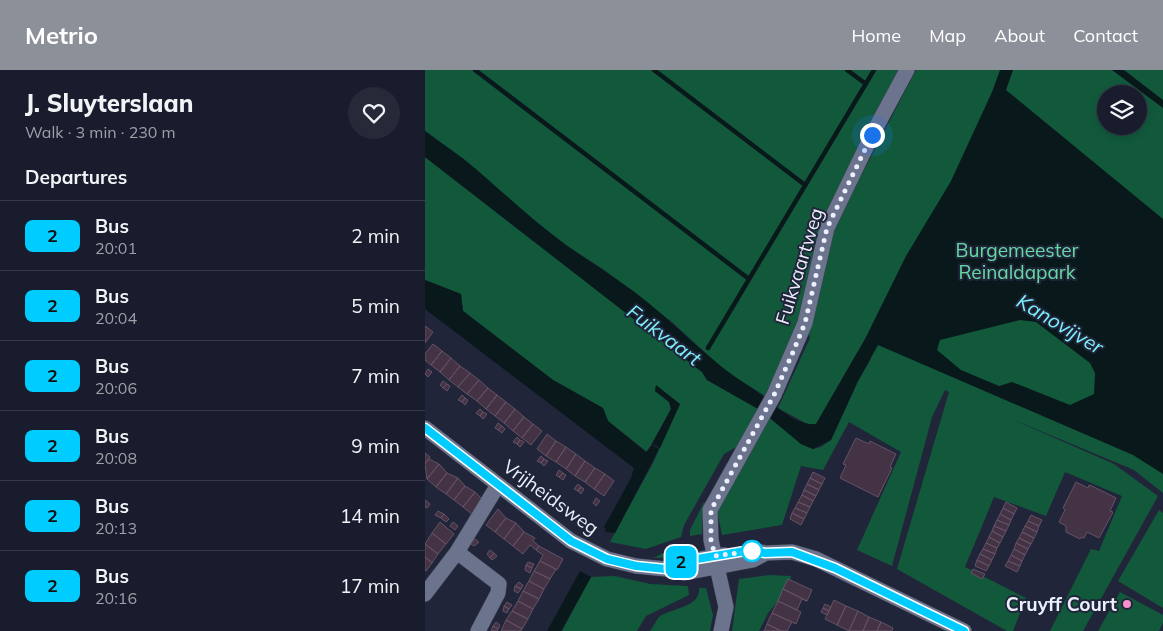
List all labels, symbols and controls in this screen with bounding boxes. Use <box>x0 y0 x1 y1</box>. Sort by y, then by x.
text: Metrio <box>25 20 98 50</box>
text: Home <box>851 24 901 47</box>
text: Map <box>929 24 966 47</box>
text: About <box>994 24 1045 47</box>
text: Contact <box>1073 24 1138 47</box>
map controls <box>1097 85 1147 135</box>
button: layers <box>1097 85 1147 135</box>
button: heart <box>348 87 400 139</box>
text: J. Sluyterslaan <box>25 88 193 118</box>
text: Walk · 3 min · 230 m <box>25 122 176 142</box>
your location <box>860 123 885 148</box>
text: Departures <box>25 165 127 189</box>
street label: Fuikvaartweg <box>770 205 828 327</box>
text: Bus <box>95 214 129 238</box>
text: 2 <box>47 224 58 247</box>
text: 2 min <box>351 224 400 248</box>
text: 20:01 <box>95 238 137 258</box>
park label: Burgemeester Reinaldapark <box>956 238 1079 284</box>
text: Bus <box>95 284 129 308</box>
water label: Kanovijver <box>1012 288 1109 359</box>
text: 2 <box>47 294 58 317</box>
text: 5 min <box>351 294 400 318</box>
water label: Fuikvaart <box>622 299 707 371</box>
text: 20:04 <box>95 308 137 328</box>
text: Bus <box>95 354 129 378</box>
text: 2 <box>47 364 58 387</box>
text: 7 min <box>351 364 400 388</box>
text: 20:06 <box>95 378 137 398</box>
text: Bus <box>95 424 129 448</box>
text: 2 <box>47 434 58 457</box>
text: 9 min <box>351 434 400 458</box>
text: 20:08 <box>95 448 137 468</box>
street label: Vrijheidsweg <box>498 454 604 540</box>
text: Bus <box>95 494 129 518</box>
text: 2 <box>47 504 58 527</box>
text: 14 min <box>340 504 400 528</box>
text: 20:13 <box>95 518 137 538</box>
unlabelled marker <box>741 540 763 562</box>
line badge: 2 <box>665 546 697 578</box>
text: 2 <box>676 550 686 573</box>
text: Bus <box>95 564 129 588</box>
text: 2 <box>47 574 58 597</box>
text: 17 min <box>340 574 400 598</box>
text: 20:16 <box>95 588 137 608</box>
place label: Cruyff Court <box>1006 592 1117 616</box>
marker: Cruyff Court <box>1121 598 1133 610</box>

